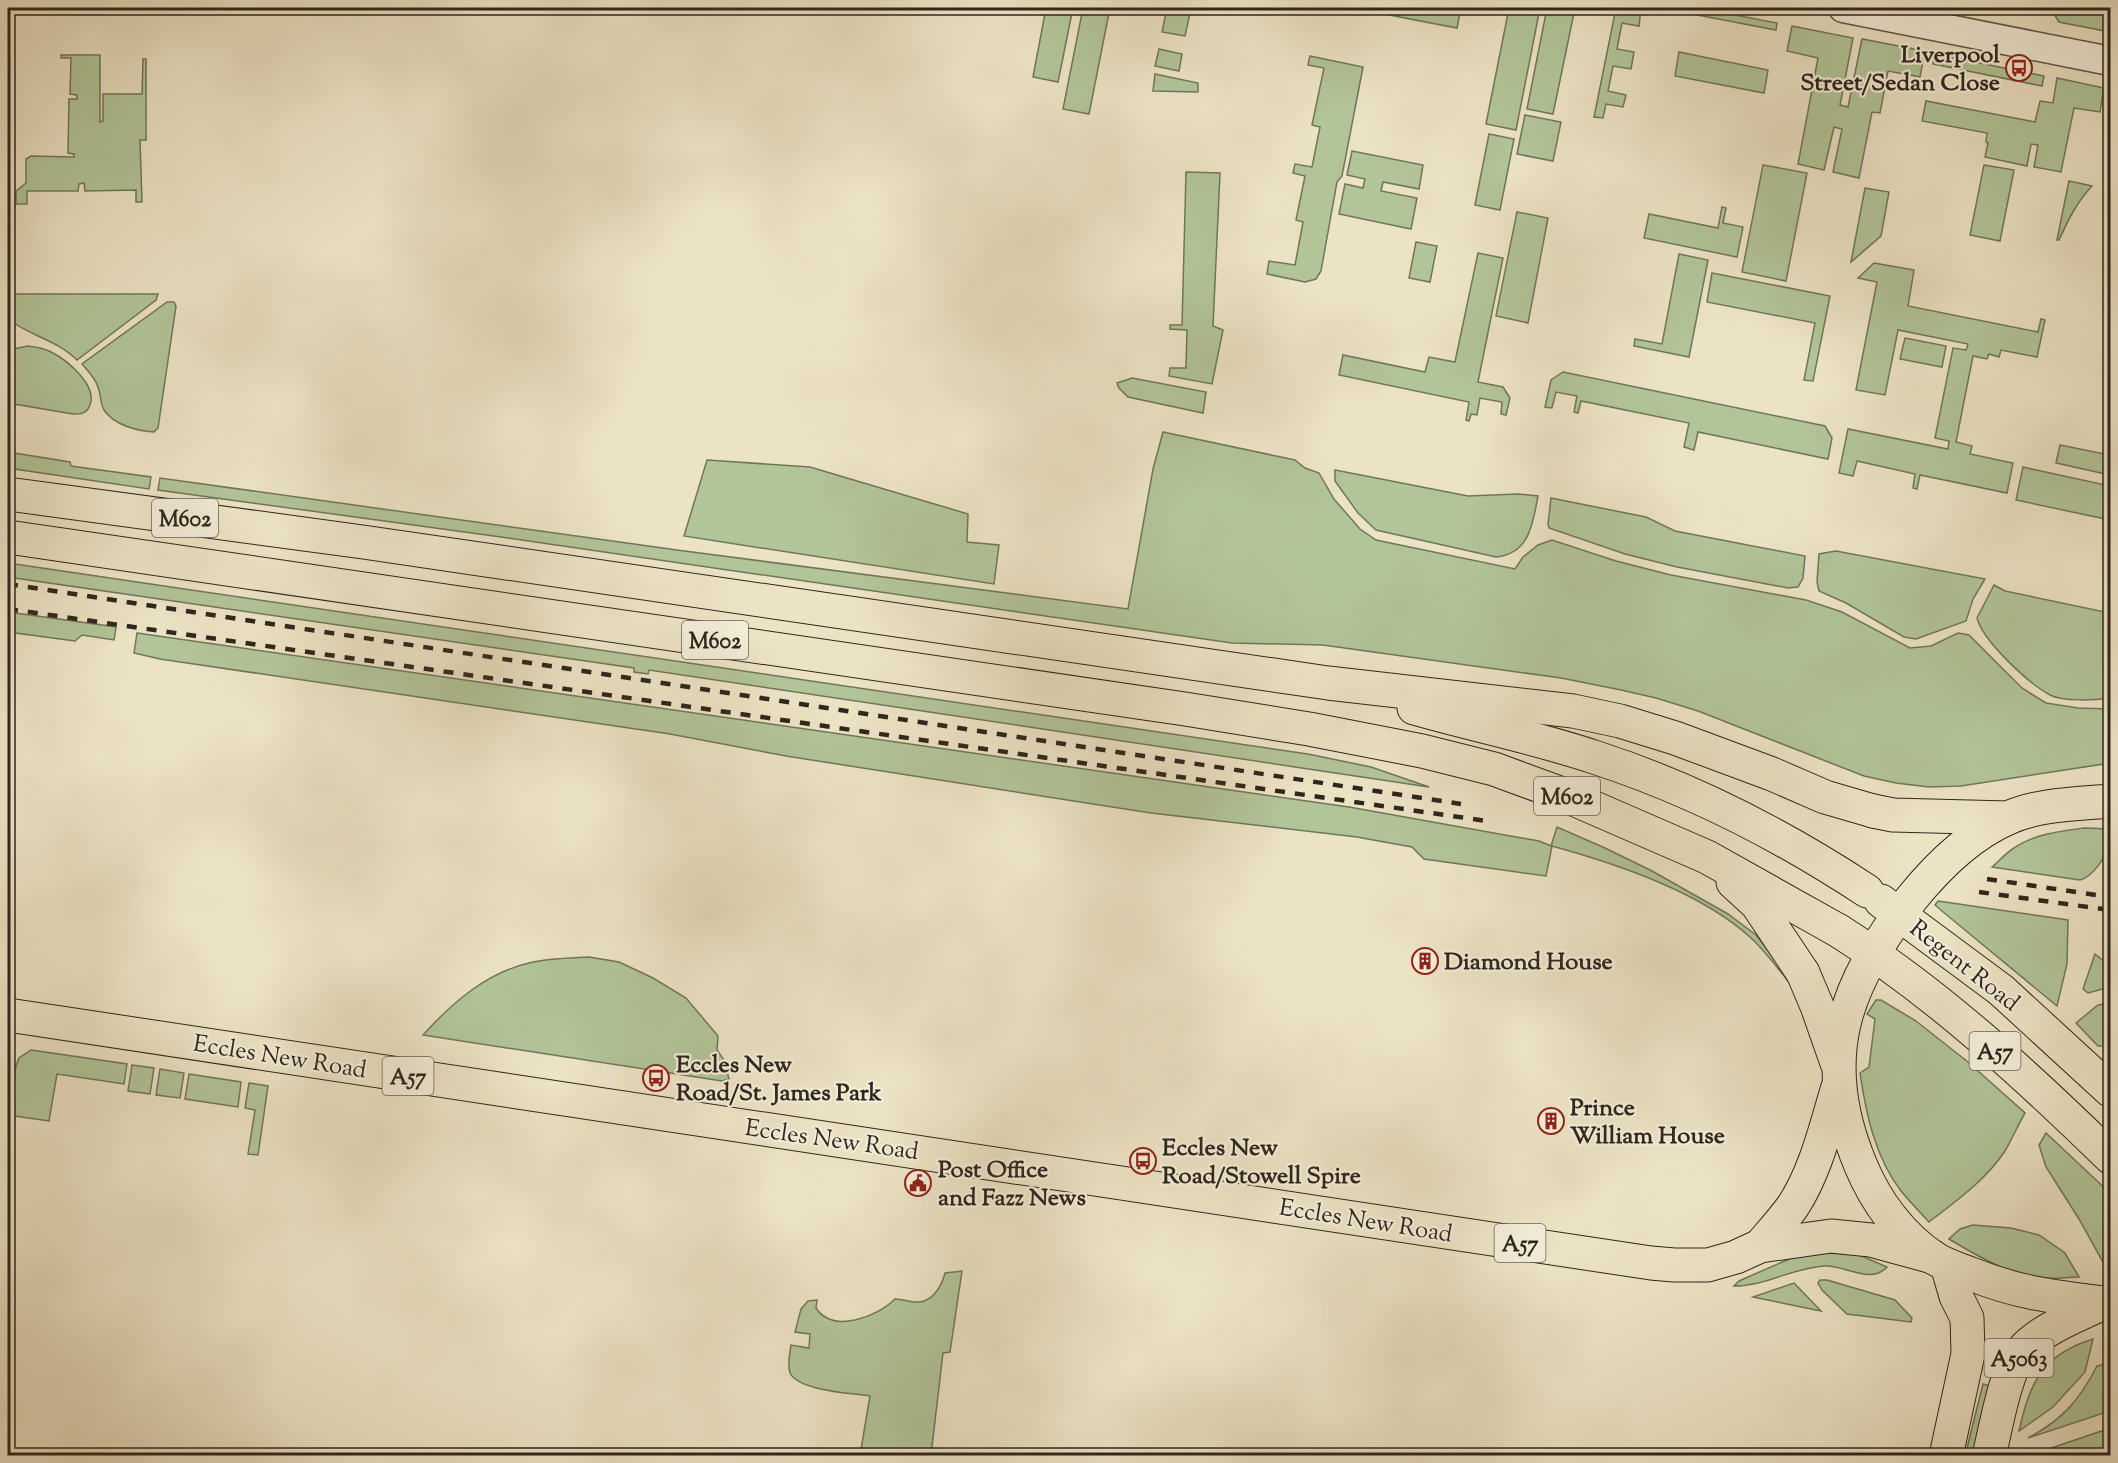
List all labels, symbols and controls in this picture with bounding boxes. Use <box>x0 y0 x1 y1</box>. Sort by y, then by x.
place label: Liverpool Street/Sedan Close <box>1800 39 2000 101</box>
bus stop icon: Liverpool Street/Sedan Close <box>2004 53 2034 83</box>
road number: M602 <box>152 499 218 537</box>
road number: M602 <box>682 621 748 659</box>
road number: M602 <box>1534 777 1600 815</box>
street label: Regent Road <box>1901 913 2026 1021</box>
building icon: Diamond House <box>1410 946 1440 976</box>
place label: Diamond House <box>1444 946 1613 980</box>
street label: Eccles New Road <box>191 1028 369 1089</box>
road number: A57 <box>1970 1032 2020 1070</box>
place label: Eccles New Road/St. James Park <box>676 1049 883 1111</box>
road number: A57 <box>382 1057 434 1095</box>
bus stop icon: Eccles New Road/St. James Park <box>641 1063 671 1093</box>
place label: Prince William House <box>1570 1092 1725 1154</box>
building icon: Prince William House <box>1536 1106 1566 1136</box>
street label: Eccles New Road <box>743 1112 921 1170</box>
place label: Eccles New Road/Stowell Spire <box>1162 1132 1361 1194</box>
bus stop icon: Eccles New Road/Stowell Spire <box>1128 1146 1158 1176</box>
place label: Post Office and Fazz News <box>938 1154 1086 1216</box>
public building icon: Post Office and Fazz News <box>903 1168 933 1198</box>
street label: Eccles New Road <box>1277 1192 1455 1253</box>
road number: A57 <box>1494 1224 1546 1262</box>
road number: A5063 <box>1984 1339 2054 1377</box>

